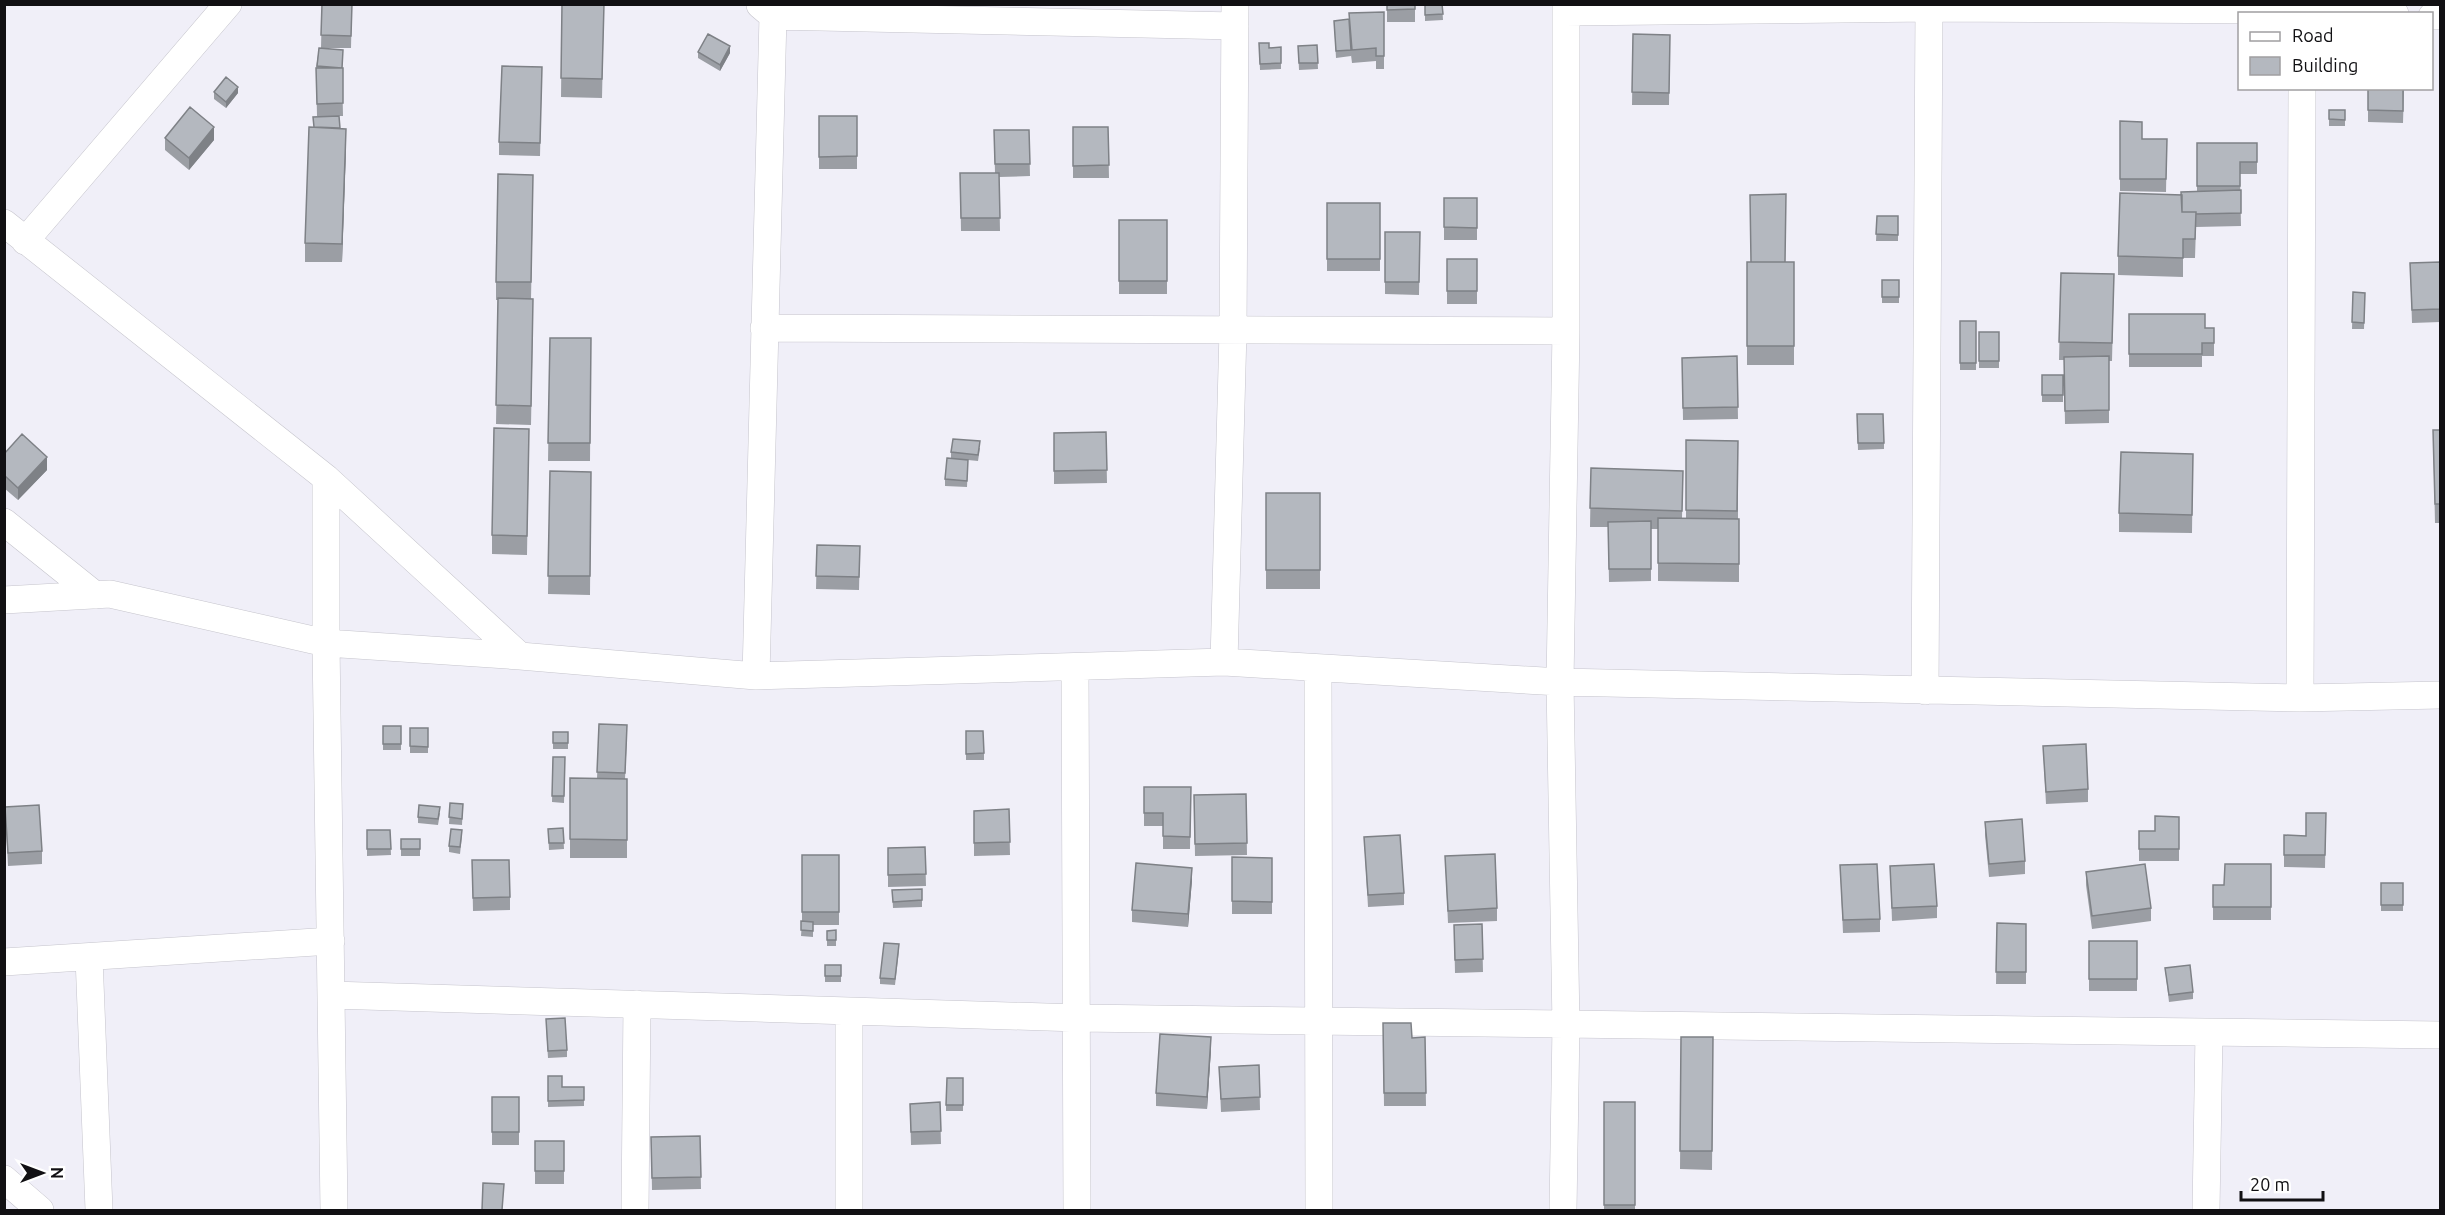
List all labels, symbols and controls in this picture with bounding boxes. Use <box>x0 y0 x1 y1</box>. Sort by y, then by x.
legend <box>2238 12 2433 90</box>
text: Road <box>2292 25 2334 45</box>
text: Building <box>2292 55 2358 75</box>
north arrow <box>12 1143 72 1203</box>
scale bar <box>2241 1164 2324 1202</box>
text: N <box>48 1167 66 1179</box>
text: 20 m <box>2250 1174 2290 1194</box>

